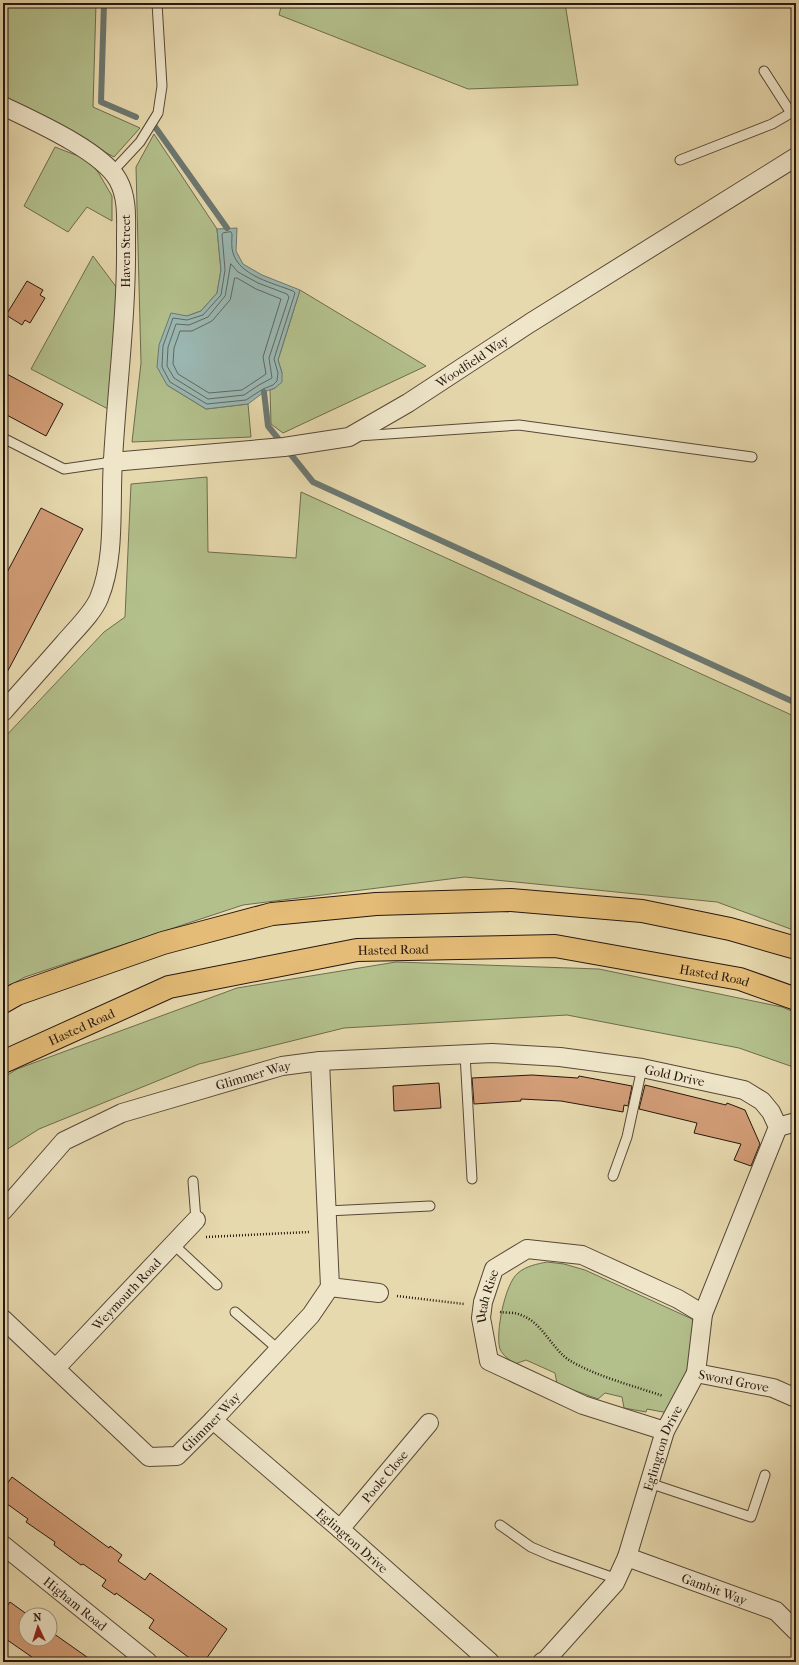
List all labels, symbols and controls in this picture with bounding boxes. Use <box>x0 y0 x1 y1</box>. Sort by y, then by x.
street label: Haven Street <box>118 214 133 288</box>
street label: Woodfield Way <box>432 332 512 391</box>
street label: Hasted Road <box>358 942 430 958</box>
street label: Hasted Road <box>678 961 752 990</box>
street label: Hasted Road <box>46 1005 118 1049</box>
street label: Glimmer Way <box>214 1058 293 1093</box>
street label: Gold Drive <box>643 1062 707 1089</box>
street label: Weymouth Road <box>88 1255 165 1334</box>
street label: Utah Rise <box>473 1267 502 1324</box>
street label: Sword Grove <box>697 1367 771 1395</box>
street label: Glimmer Way <box>179 1388 244 1455</box>
street label: Eglington Drive <box>640 1402 686 1493</box>
street label: Poole Close <box>359 1447 411 1506</box>
street label: Eglington Drive <box>313 1505 391 1576</box>
street label: Gambit Way <box>679 1570 750 1608</box>
street label: Higham Road <box>40 1574 110 1634</box>
north arrow <box>18 1607 58 1647</box>
text: N <box>33 1611 43 1624</box>

